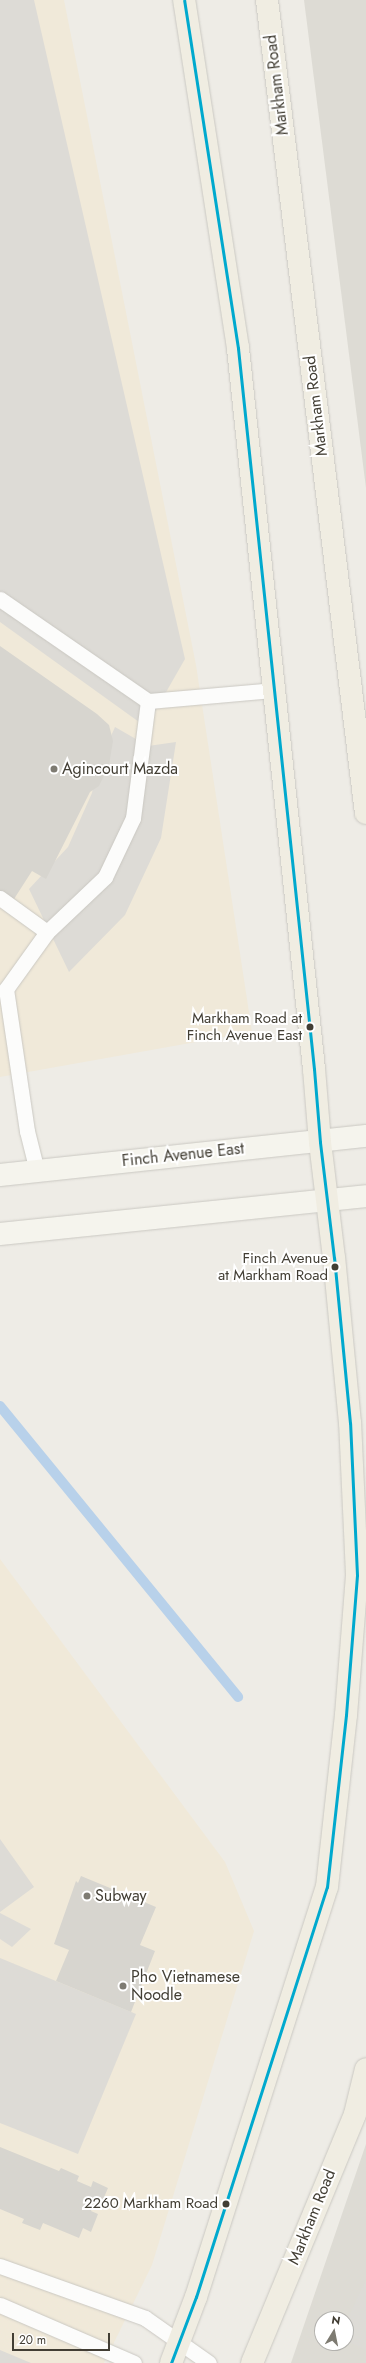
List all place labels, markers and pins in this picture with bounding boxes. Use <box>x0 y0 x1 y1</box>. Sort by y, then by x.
place label: Agincourt Mazda <box>62 759 178 779</box>
marker: Agincourt Mazda <box>49 764 59 774</box>
place label: Markham Road at Finch Avenue East <box>187 1009 302 1044</box>
marker: Markham Road at Finch Avenue East <box>305 1022 315 1032</box>
place label: Finch Avenue at Markham Road <box>218 1249 328 1284</box>
marker: Finch Avenue at Markham Road <box>330 1262 340 1272</box>
place label: Subway <box>95 1886 147 1906</box>
marker: Subway <box>82 1891 92 1901</box>
place label: Pho Vietnamese Noodle <box>131 1967 240 2005</box>
marker: Pho Vietnamese Noodle <box>118 1981 128 1991</box>
place label: 2260 Markham Road <box>84 2195 218 2213</box>
marker: 2260 Markham Road <box>221 2199 231 2209</box>

